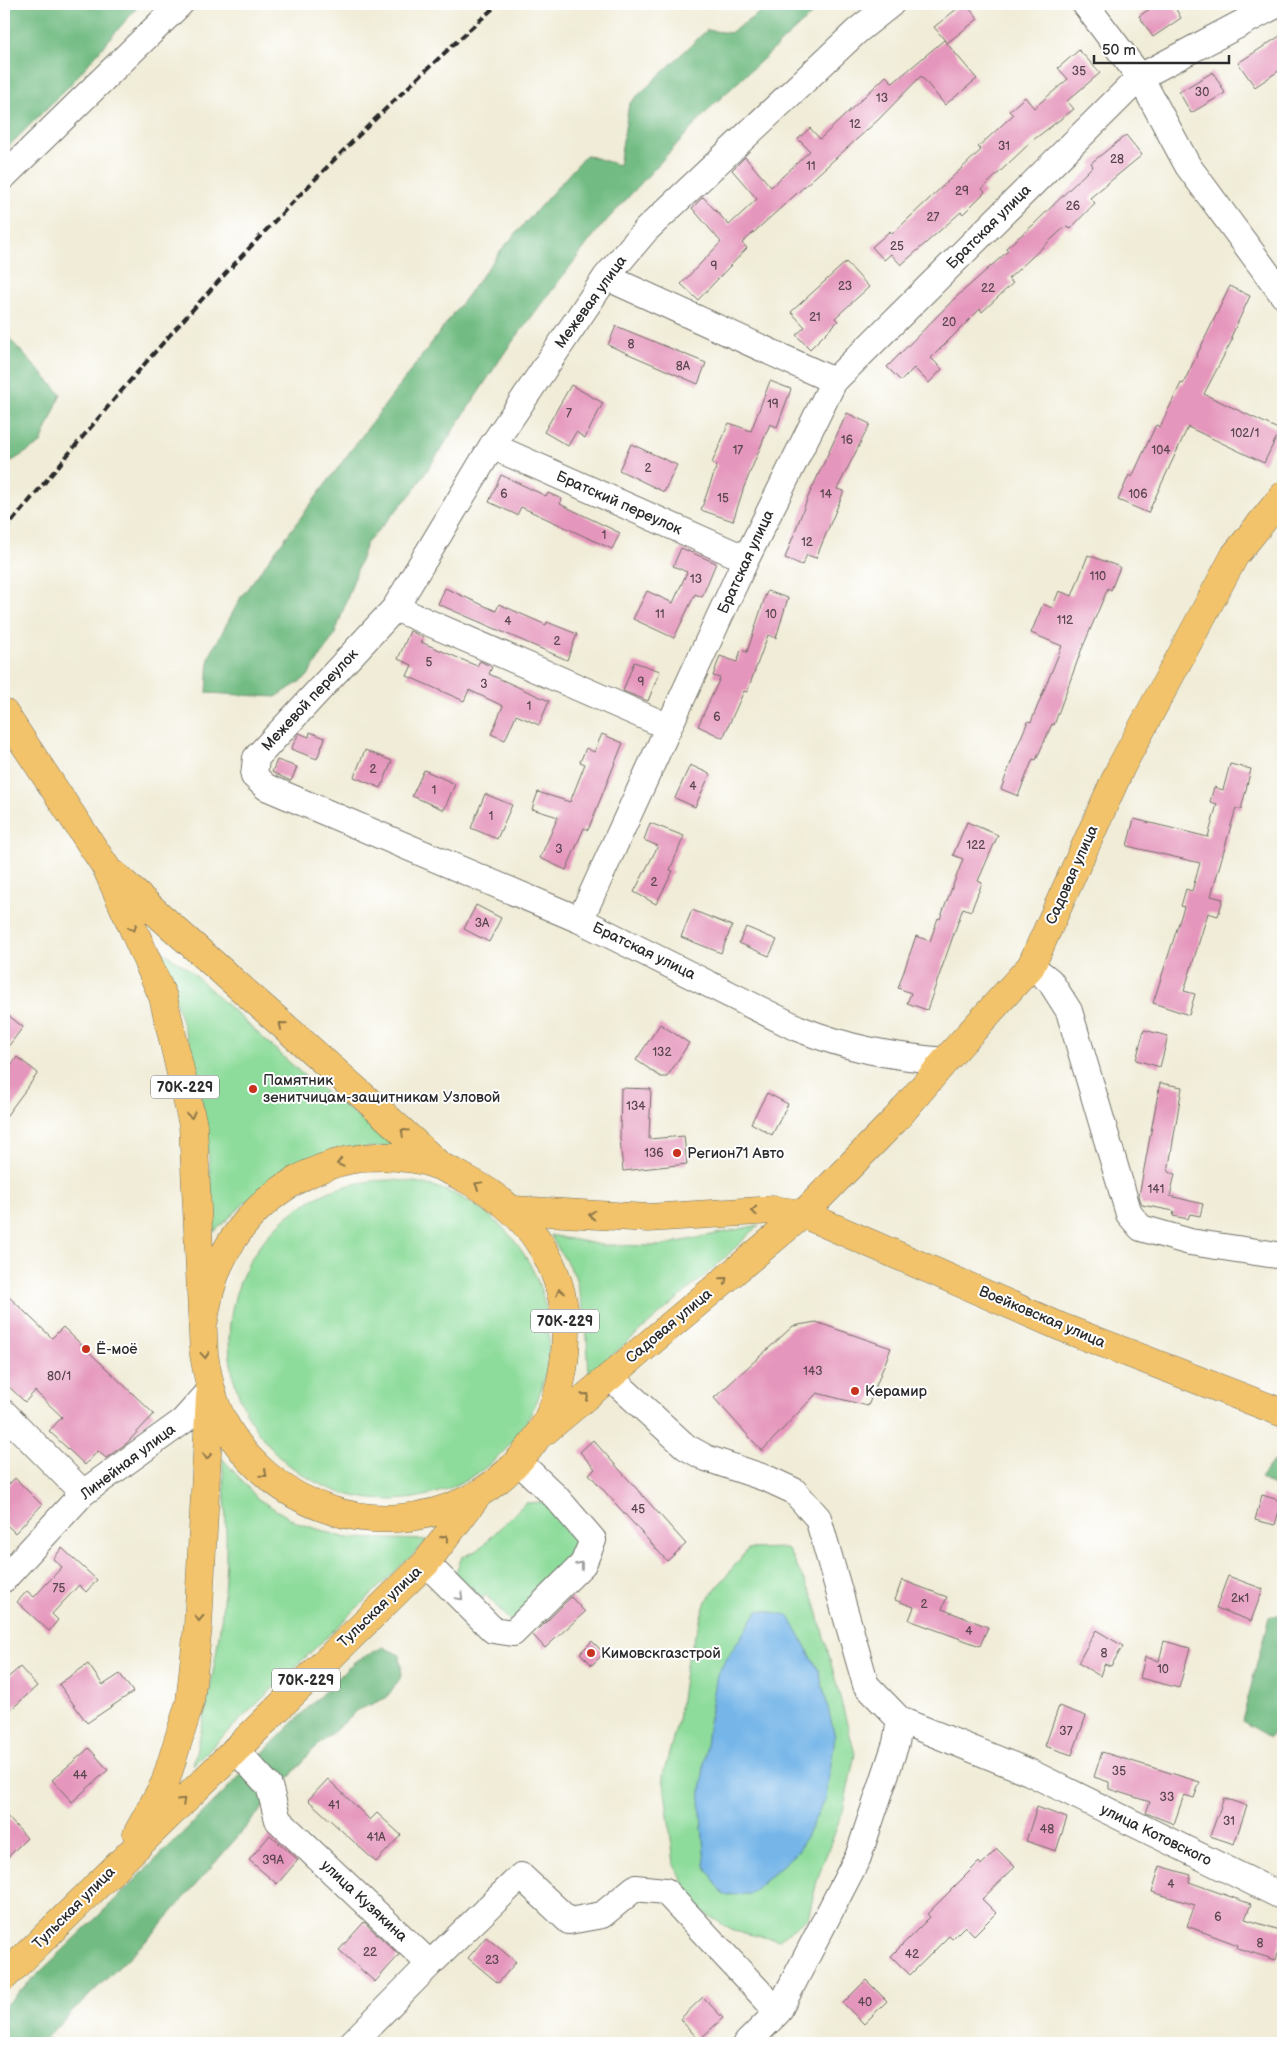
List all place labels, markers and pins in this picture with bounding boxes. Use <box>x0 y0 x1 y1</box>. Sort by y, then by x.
place label: Памятник зенитчицам-защитникам Узловой <box>263 1071 500 1107</box>
marker: Памятник зенитчицам-защитникам Узловой <box>247 1083 259 1095</box>
place label: Регион71 Авто <box>687 1144 784 1163</box>
marker: Регион71 Авто <box>671 1147 683 1159</box>
place label: Ё-моё <box>96 1340 138 1359</box>
marker: Ё-моё <box>80 1343 92 1355</box>
place label: Керамир <box>865 1382 928 1401</box>
marker: Керамир <box>849 1385 861 1397</box>
place label: Кимовскгазстрой <box>601 1644 721 1663</box>
marker: Кимовскгазстрой <box>585 1647 597 1659</box>

